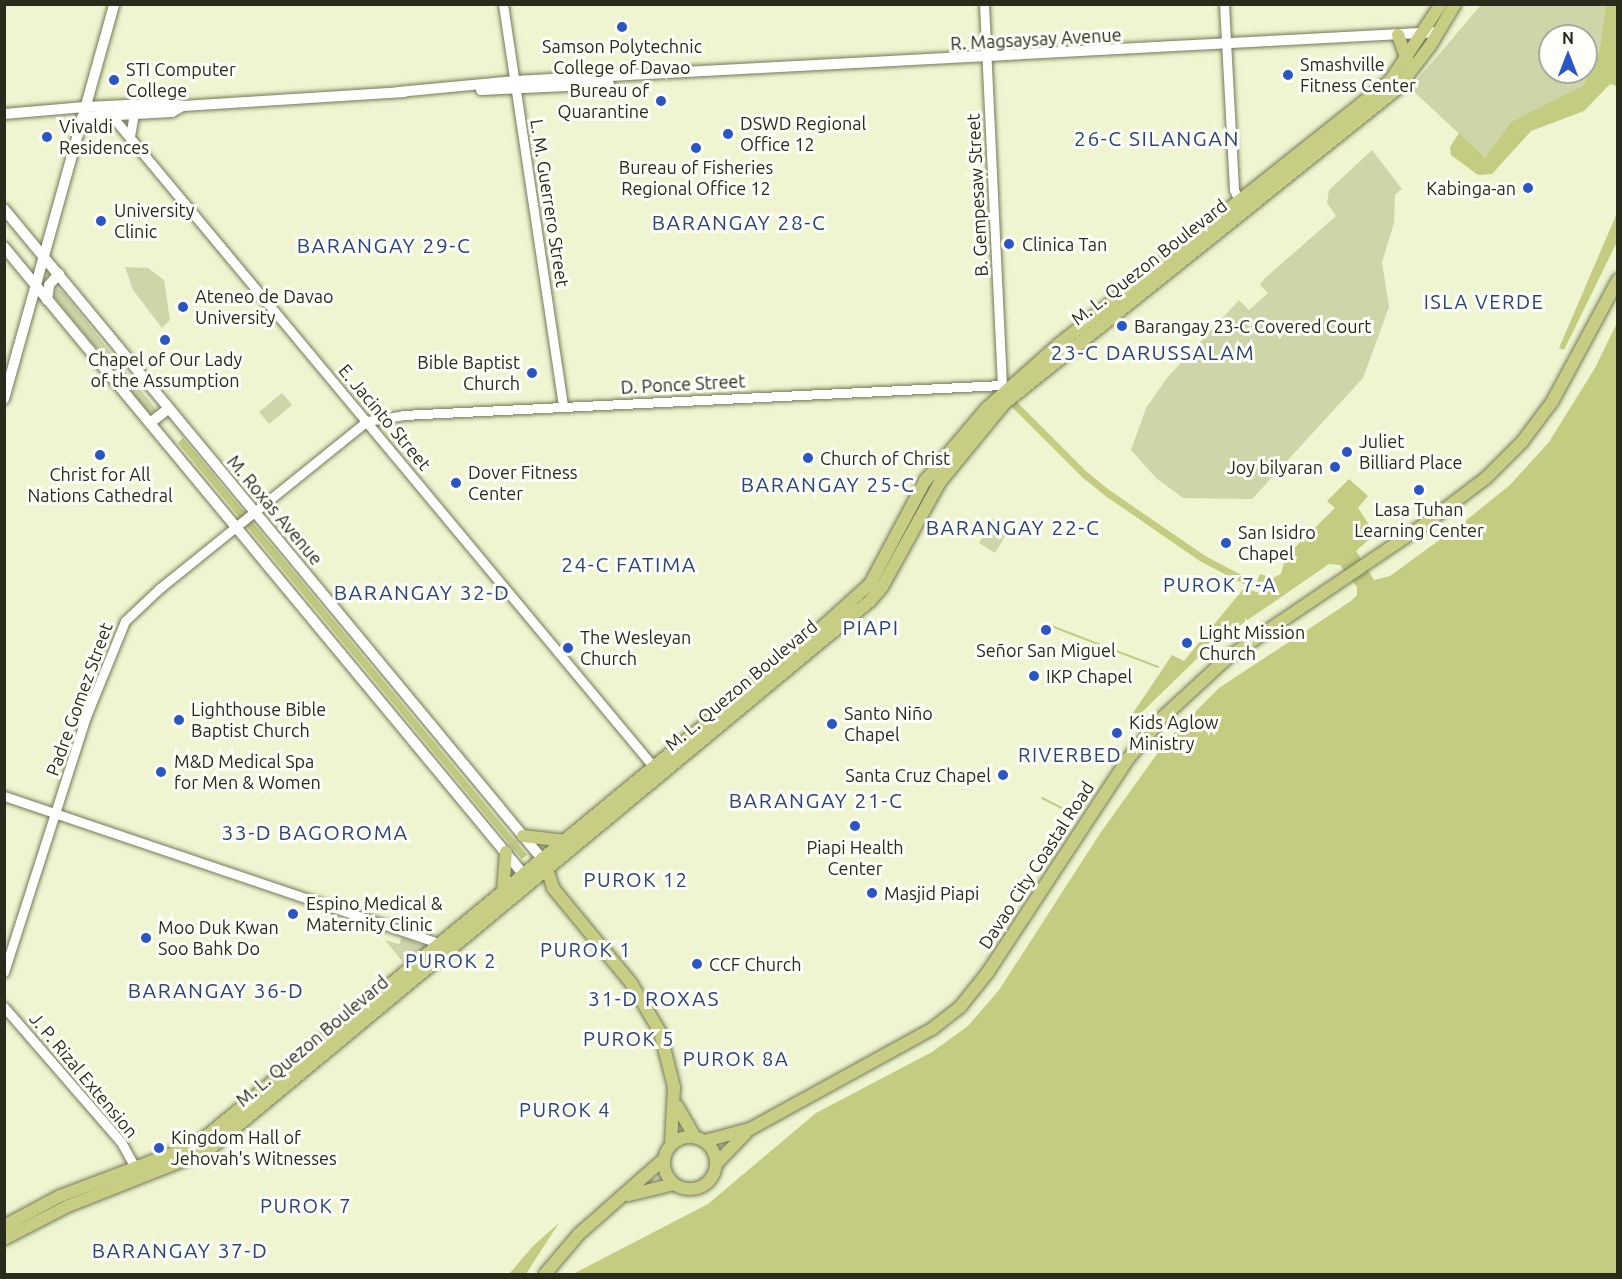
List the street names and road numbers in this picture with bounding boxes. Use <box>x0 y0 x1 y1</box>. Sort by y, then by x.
street label: R. Magsaysay Avenue <box>950 24 1122 54</box>
street label: B. Gempesaw Street <box>962 113 992 277</box>
street label: L. M. Guerrero Street <box>526 117 574 289</box>
street label: M. L. Quezon Boulevard <box>1067 194 1231 330</box>
street label: E. Jacinto Street <box>334 360 436 474</box>
street label: D. Ponce Street <box>620 370 746 398</box>
street label: M. Roxas Avenue <box>223 451 327 569</box>
street label: M. L. Quezon Boulevard <box>661 615 821 755</box>
street label: Padre Gomez Street <box>41 619 117 779</box>
street label: Davao City Coastal Road <box>974 777 1098 953</box>
street label: M. L. Quezon Boulevard <box>232 971 392 1111</box>
street label: J. P. Rizal Extension <box>25 1008 143 1142</box>

